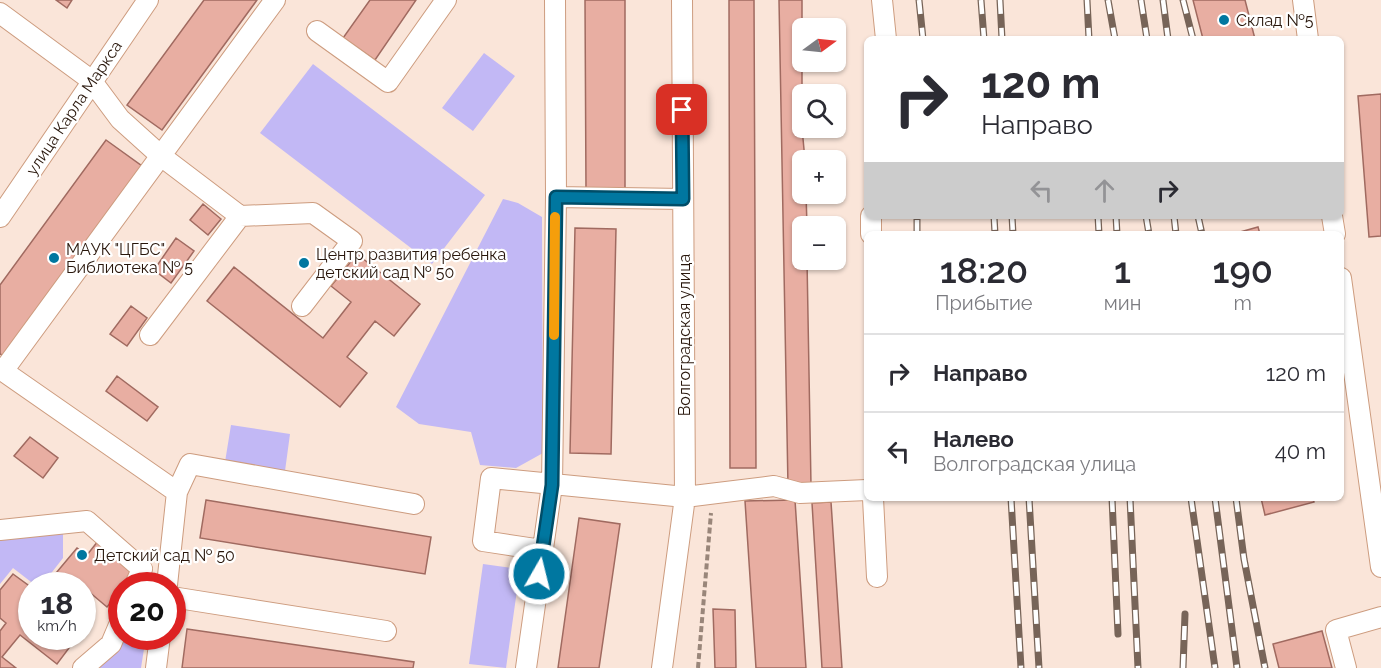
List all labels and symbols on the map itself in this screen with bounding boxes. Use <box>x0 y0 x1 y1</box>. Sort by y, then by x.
place label: Склад №5 <box>1236 11 1314 30</box>
marker: Склад №5 <box>1217 13 1231 27</box>
north arrow <box>792 18 846 72</box>
street label: улица Карла Маркса <box>22 37 126 179</box>
pin <box>656 84 707 135</box>
place label: МАУК "ЦГБС" Библиотека № 5 <box>66 240 193 277</box>
place label: Центр развития ребенка детский сад № 50 <box>316 245 506 282</box>
marker: МАУК "ЦГБС" Библиотека № 5 <box>47 251 61 265</box>
street label: Волгоградская улица <box>675 254 694 416</box>
marker: Центр развития ребенка детский сад № 50 <box>297 256 311 270</box>
position arrow <box>507 542 571 606</box>
place label: Детский сад № 50 <box>94 546 235 565</box>
marker: Детский сад № 50 <box>75 548 89 562</box>
speed limit sign: 20 <box>108 572 186 650</box>

